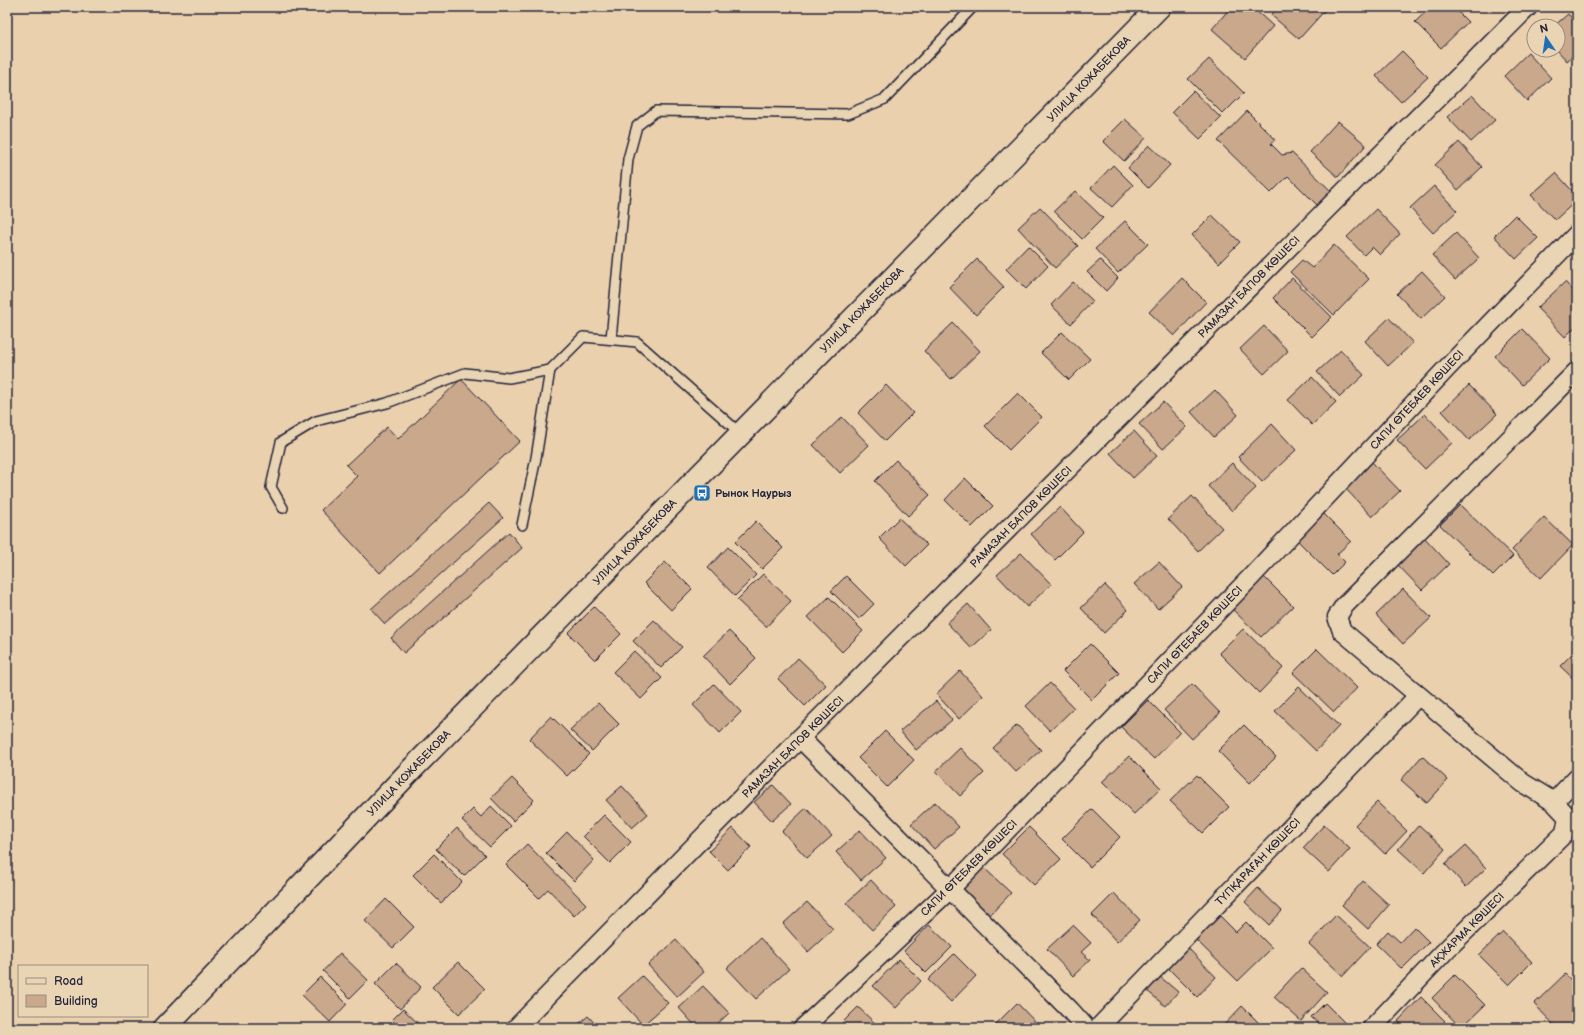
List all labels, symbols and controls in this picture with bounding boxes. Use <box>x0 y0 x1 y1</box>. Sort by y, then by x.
north arrow <box>1526 18 1566 58</box>
text: N <box>1538 21 1549 36</box>
street label: УЛИЦА КОЖАБЕКОВА <box>1045 33 1134 125</box>
street label: РАМАЗАН БАПОВ КӨШЕСІ <box>1195 233 1303 341</box>
street label: УЛИЦА КОЖАБЕКОВА <box>818 264 907 356</box>
street label: САПИ ӨТЕБАЕВ КӨШЕСІ <box>1368 348 1466 452</box>
street label: РАМАЗАН БАПОВ КӨШЕСІ <box>967 463 1075 571</box>
bus stop icon: Рынок Наурыз <box>692 483 712 503</box>
place label: Рынок Наурыз <box>715 487 791 500</box>
street label: УЛИЦА КОЖАБЕКОВА <box>591 496 680 588</box>
street label: САПИ ӨТЕБАЕВ КӨШЕСІ <box>1145 583 1245 687</box>
street label: РАМАЗАН БАПОВ КӨШЕСІ <box>739 693 847 801</box>
street label: УЛИЦА КОЖАБЕКОВА <box>365 727 454 819</box>
street label: ТҮПҚАРАҒАН КӨШЕСІ <box>1213 816 1303 908</box>
street label: САПИ ӨТЕБАЕВ КӨШЕСІ <box>918 817 1020 919</box>
street label: АҚЖАРМА КӨШЕСІ <box>1426 890 1507 971</box>
legend <box>18 965 148 1017</box>
text: Road <box>54 974 83 989</box>
text: Building <box>54 994 98 1009</box>

